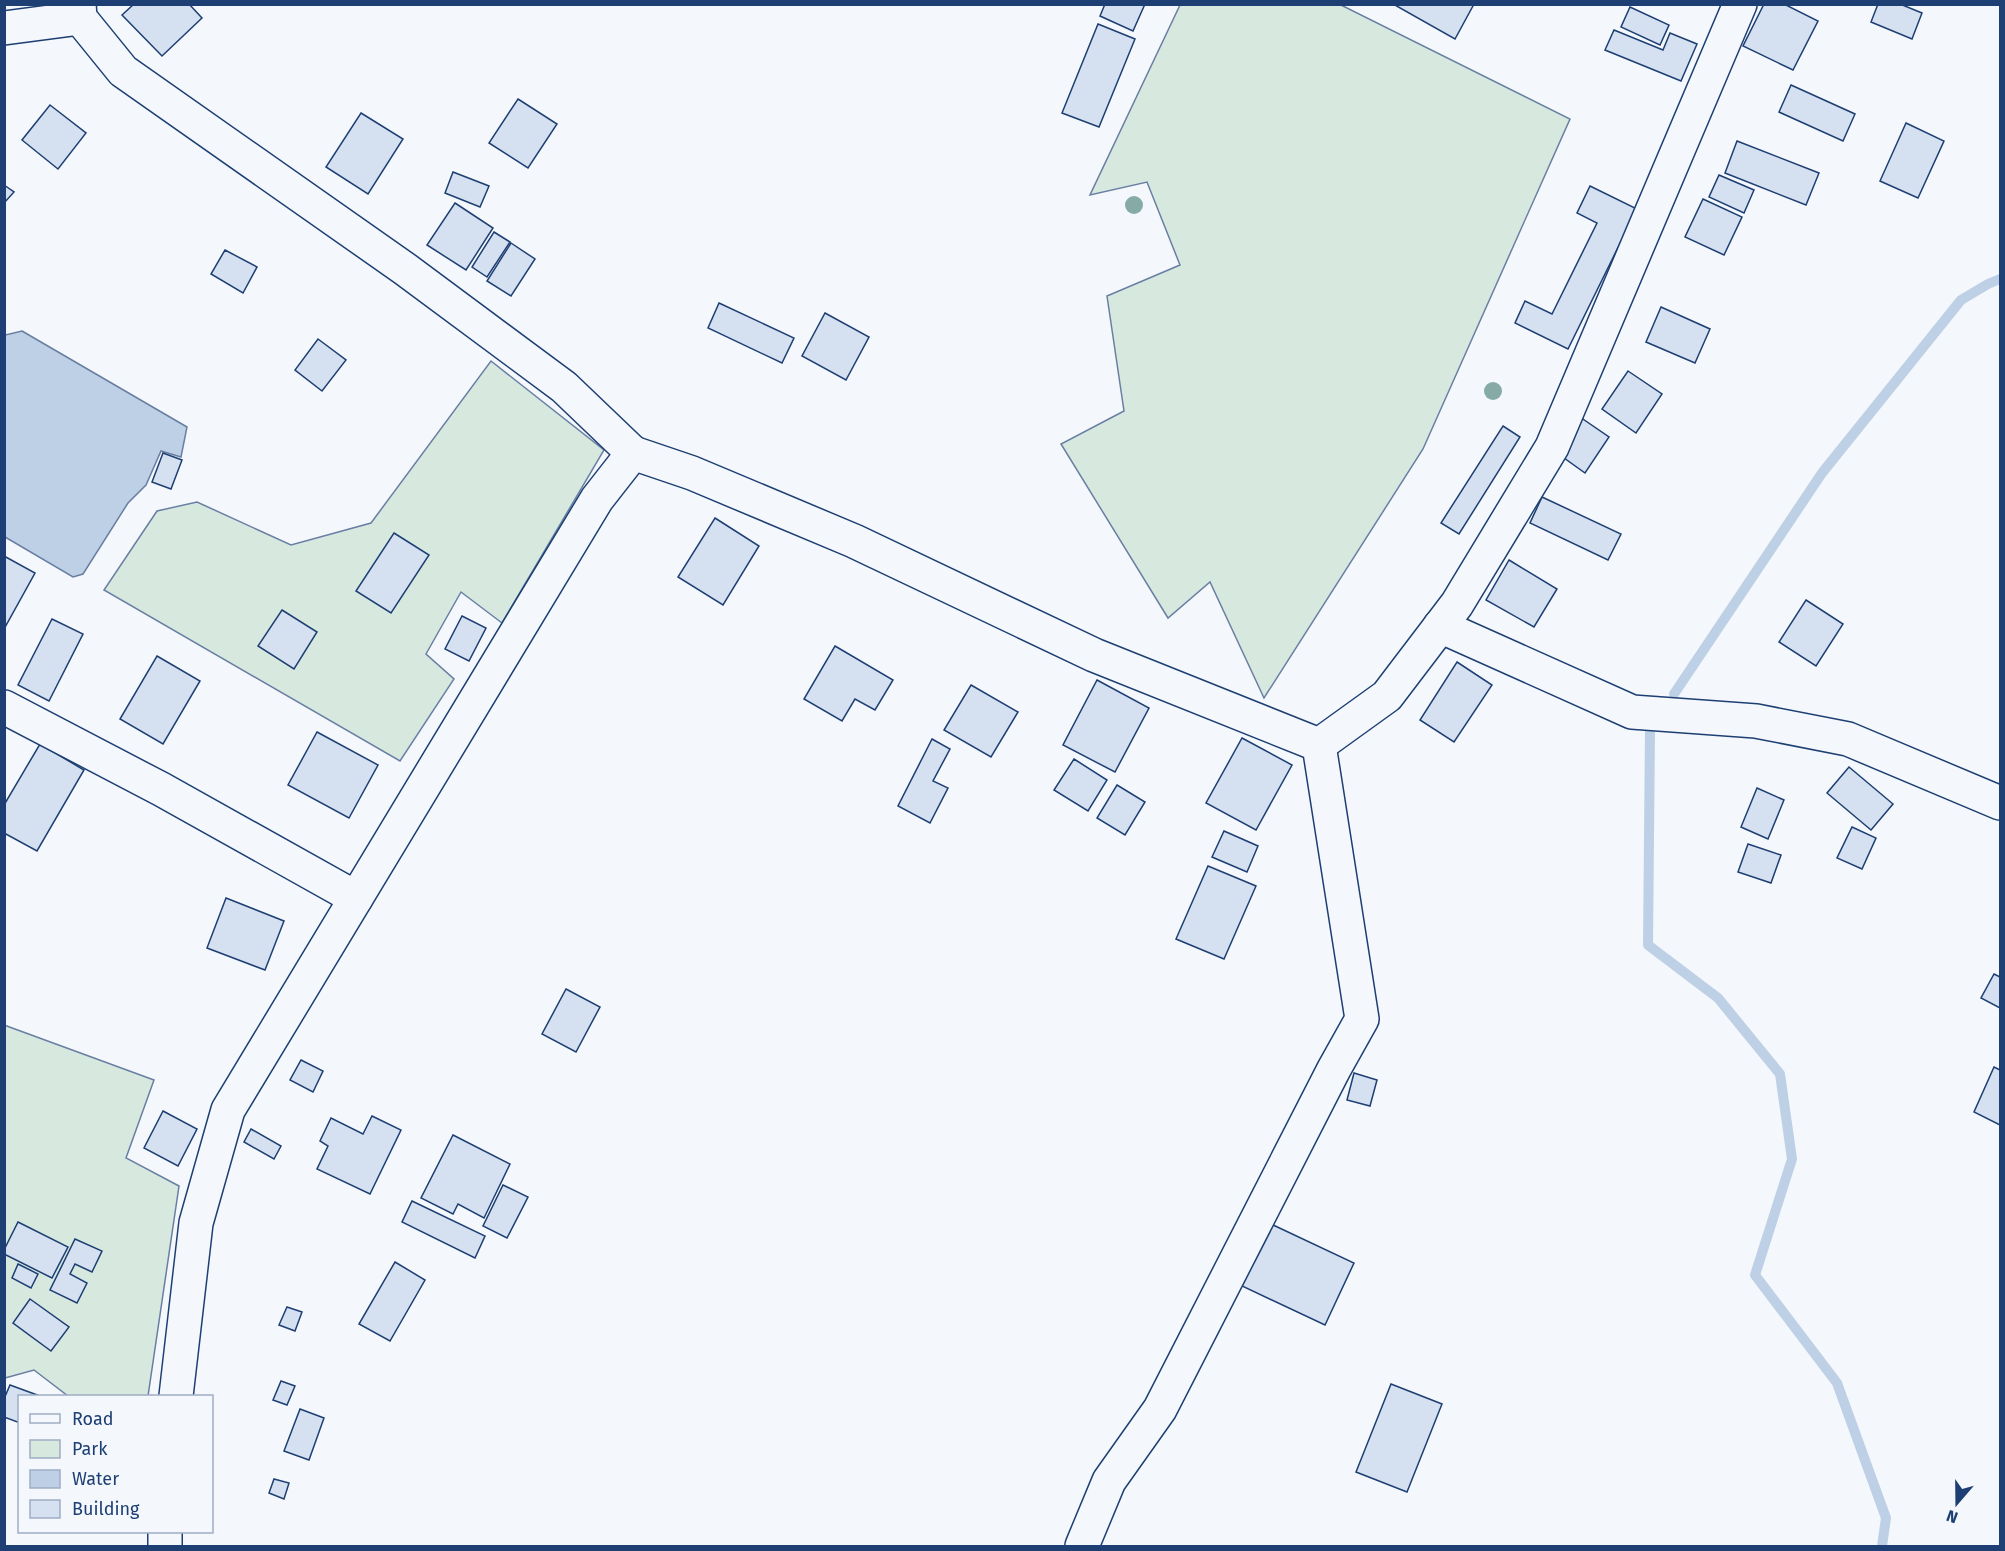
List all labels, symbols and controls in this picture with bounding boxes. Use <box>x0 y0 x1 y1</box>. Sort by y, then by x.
legend <box>18 1395 213 1533</box>
text: Road <box>72 1408 114 1430</box>
text: Park <box>72 1438 108 1460</box>
text: Water <box>72 1468 119 1490</box>
north arrow <box>1927 1473 1987 1533</box>
text: Building <box>72 1498 140 1520</box>
text: N <box>1944 1506 1960 1527</box>

